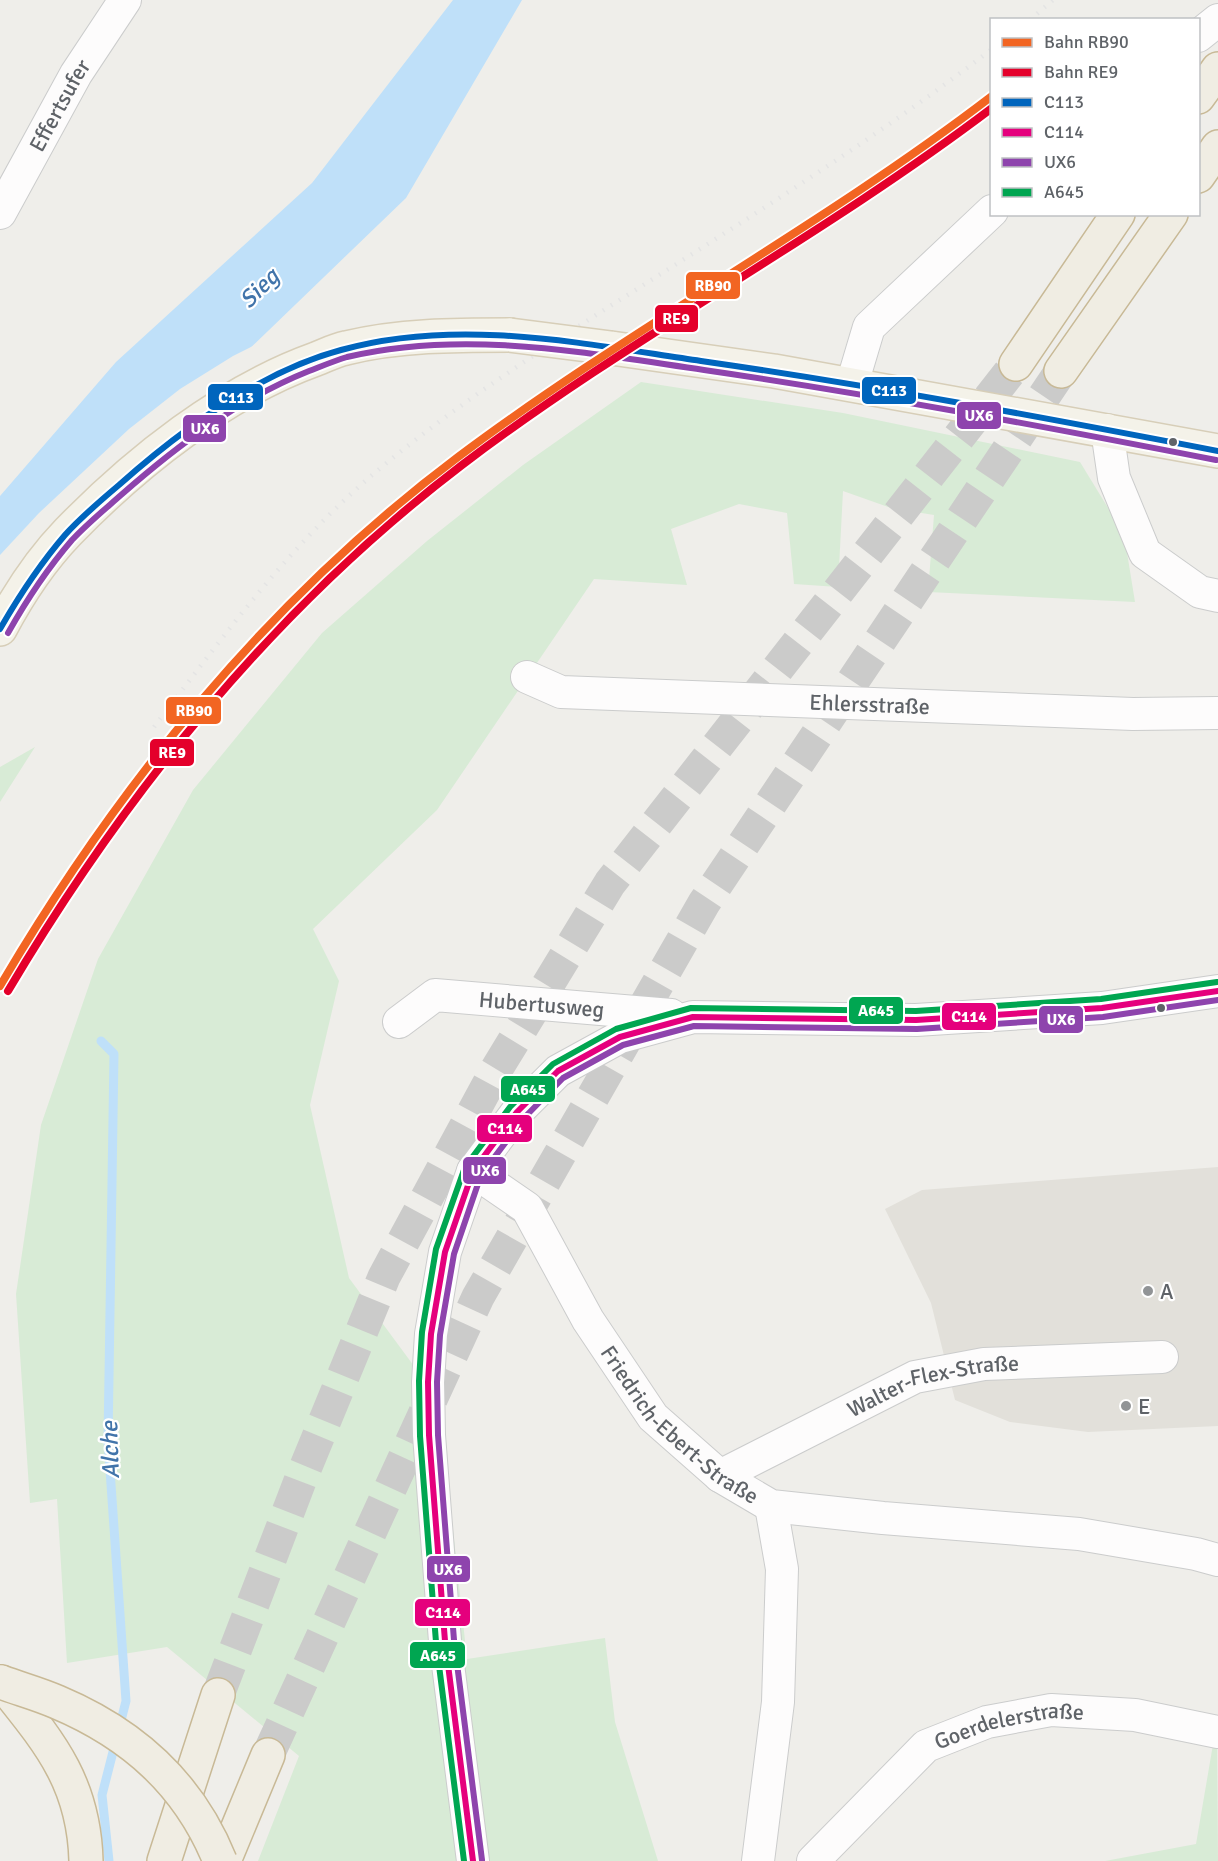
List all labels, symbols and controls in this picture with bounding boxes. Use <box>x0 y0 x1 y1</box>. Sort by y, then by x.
legend <box>990 18 1200 216</box>
text: Bahn RB90 <box>1044 31 1129 53</box>
street label: Effertsufer <box>23 54 96 156</box>
text: Bahn RE9 <box>1044 61 1118 83</box>
text: C113 <box>1044 91 1084 113</box>
text: C114 <box>1044 121 1084 143</box>
text: UX6 <box>1044 151 1076 173</box>
text: A645 <box>1044 181 1084 203</box>
water label: Sieg <box>233 260 287 314</box>
line badge: RB90 <box>685 271 741 300</box>
text: RB90 <box>695 276 732 296</box>
line badge: RE9 <box>654 304 699 333</box>
text: RE9 <box>662 309 690 329</box>
line badge: C113 <box>861 376 917 405</box>
text: C113 <box>871 381 907 401</box>
line badge: C113 <box>207 383 264 411</box>
text: C113 <box>218 388 254 408</box>
line badge: UX6 <box>956 401 1002 430</box>
text: UX6 <box>964 406 994 426</box>
line badge: UX6 <box>182 414 227 443</box>
text: UX6 <box>190 419 220 439</box>
unlabelled marker <box>1167 436 1179 448</box>
street label: Ehlersstraße <box>809 688 930 720</box>
line badge: RB90 <box>165 696 222 725</box>
text: RB90 <box>176 701 213 721</box>
line badge: RE9 <box>149 738 195 767</box>
text: RE9 <box>158 743 186 763</box>
street label: Hubertusweg <box>478 985 605 1023</box>
line badge: A645 <box>848 996 904 1025</box>
text: A645 <box>858 1001 894 1021</box>
line badge: C114 <box>941 1002 997 1031</box>
unlabelled marker <box>1155 1002 1167 1014</box>
line badge: UX6 <box>1038 1005 1084 1034</box>
text: C114 <box>951 1007 987 1027</box>
text: UX6 <box>1046 1010 1076 1030</box>
line badge: A645 <box>500 1075 556 1103</box>
text: A645 <box>510 1080 546 1100</box>
line badge: C114 <box>476 1114 533 1143</box>
text: C114 <box>487 1119 523 1139</box>
line badge: UX6 <box>462 1156 507 1185</box>
text: UX6 <box>470 1161 500 1181</box>
place label: A <box>1160 1278 1174 1305</box>
marker: A <box>1141 1284 1155 1298</box>
street label: Friedrich-Ebert-Straße <box>595 1340 764 1509</box>
street label: Walter-Flex-Straße <box>842 1349 1019 1423</box>
place label: E <box>1138 1393 1150 1420</box>
marker: E <box>1119 1399 1133 1413</box>
water label: Alche <box>94 1420 126 1479</box>
line badge: UX6 <box>426 1555 471 1583</box>
text: UX6 <box>433 1560 463 1580</box>
line badge: C114 <box>414 1598 471 1627</box>
text: C114 <box>425 1603 461 1623</box>
line badge: A645 <box>409 1641 466 1669</box>
text: A645 <box>420 1646 456 1666</box>
street label: Goerdelerstraße <box>930 1696 1085 1755</box>

